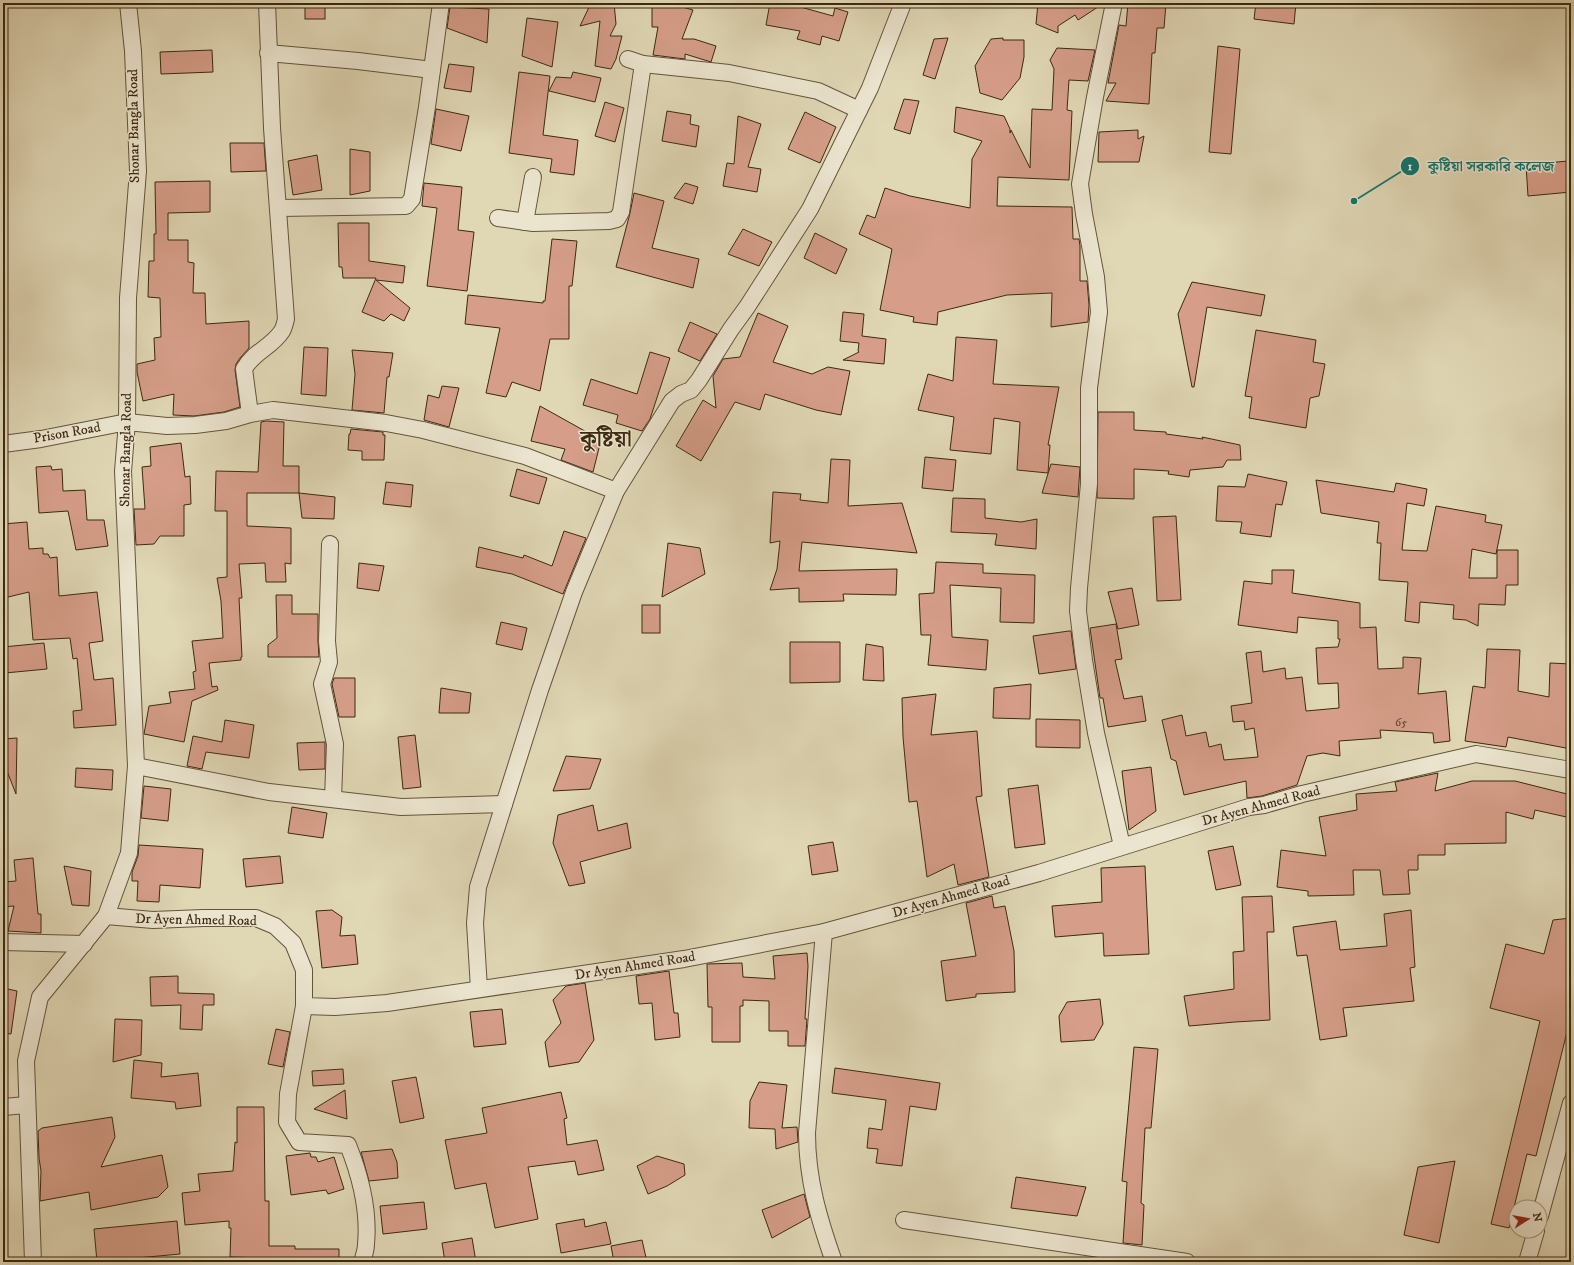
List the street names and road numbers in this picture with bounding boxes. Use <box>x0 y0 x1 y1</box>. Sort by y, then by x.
street label: Shonar Bangla Road <box>124 69 144 183</box>
street label: Shonar Bangla Road <box>116 393 136 507</box>
street label: Prison Road <box>32 418 102 448</box>
street label: Dr Ayen Ahmed Road <box>1200 782 1322 830</box>
street label: Dr Ayen Ahmed Road <box>890 872 1012 922</box>
street label: Dr Ayen Ahmed Road <box>135 910 257 930</box>
street label: Dr Ayen Ahmed Road <box>574 948 696 984</box>

